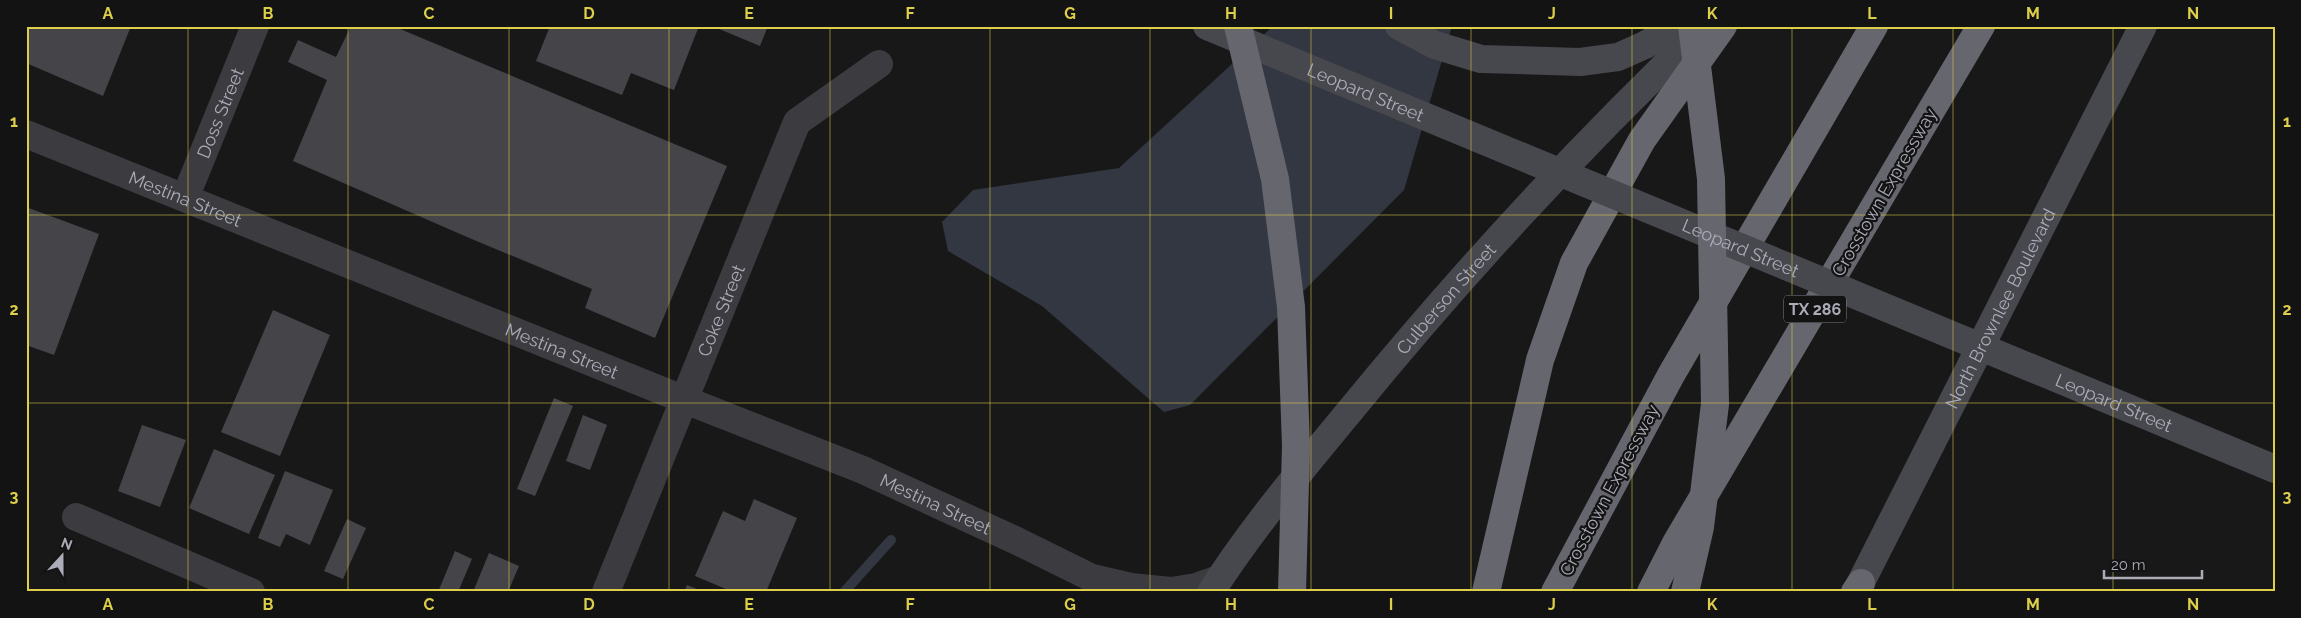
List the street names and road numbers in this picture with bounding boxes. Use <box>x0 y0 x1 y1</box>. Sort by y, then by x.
street label: Leopard Street <box>1304 58 1427 125</box>
street label: Doss Street <box>192 65 247 161</box>
street label: Crosstown Expressway <box>1827 104 1941 280</box>
street label: Mestina Street <box>126 166 245 231</box>
street label: North Brownlee Boulevard <box>1940 205 2059 412</box>
street label: Leopard Street <box>1679 214 1802 281</box>
street label: Culberson Street <box>1391 239 1500 358</box>
street label: Coke Street <box>692 261 748 359</box>
road number: TX 286 <box>1784 296 1846 322</box>
street label: Mestina Street <box>503 318 621 382</box>
street label: Leopard Street <box>2053 369 2176 436</box>
street label: Crosstown Expressway <box>1555 401 1663 579</box>
street label: Mestina Street <box>877 469 994 538</box>

